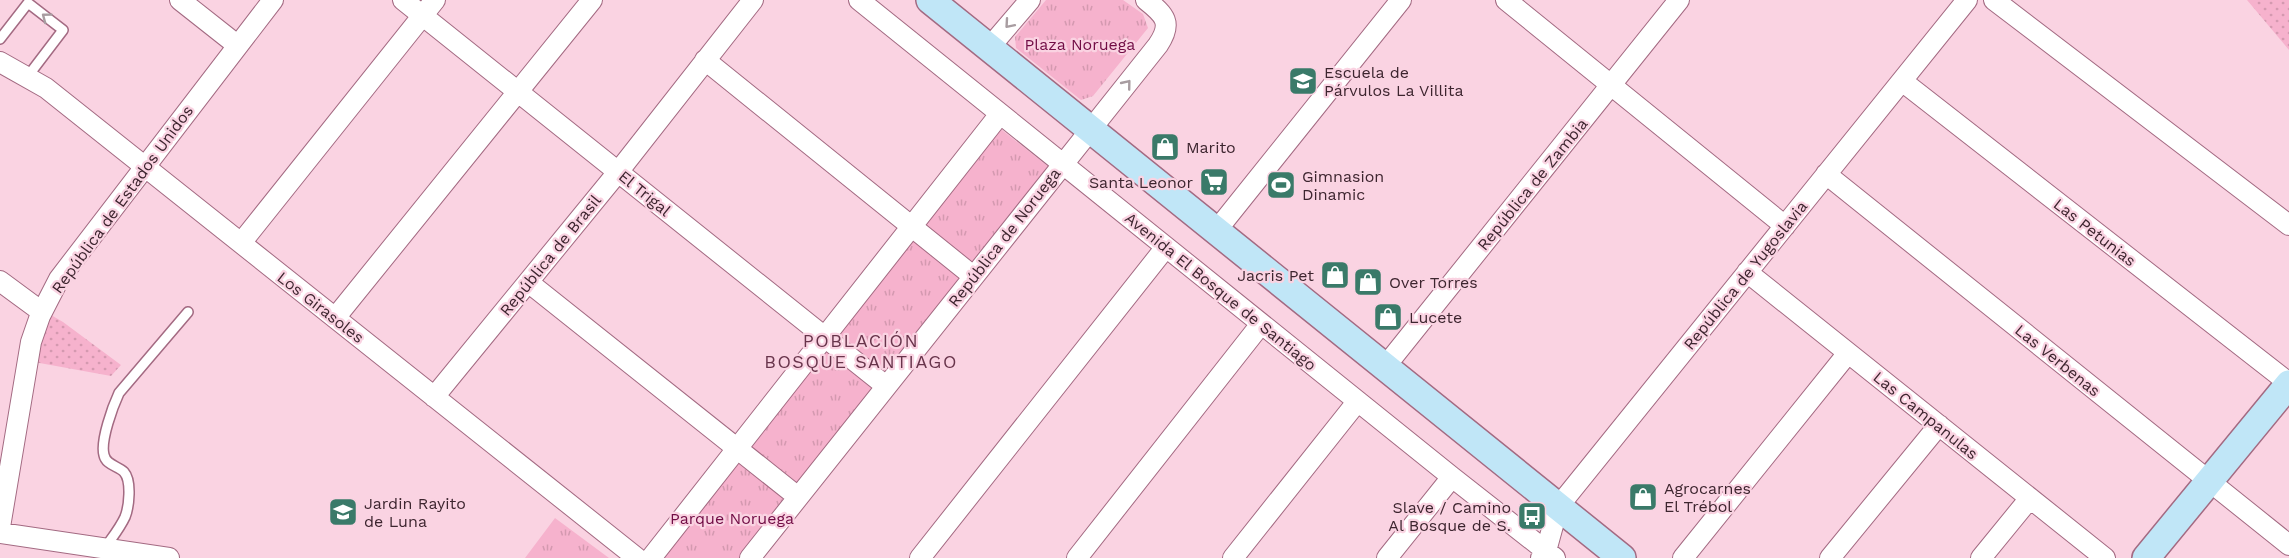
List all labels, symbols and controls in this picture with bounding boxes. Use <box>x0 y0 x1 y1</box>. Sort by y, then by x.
one-way arrow <box>42 13 53 24</box>
one-way arrow <box>1006 17 1017 28</box>
park label: Plaza Noruega <box>1025 35 1135 54</box>
place label: Escuela de Párvulos La Villita <box>1324 63 1464 100</box>
school or university icon: Escuela de Párvulos La Villita <box>1287 65 1319 97</box>
one-way arrow <box>1119 80 1130 91</box>
street label: República de Estados Unidos <box>48 102 197 297</box>
street label: República de Zambia <box>1473 115 1591 254</box>
shop icon: Marito <box>1149 131 1181 163</box>
place label: Marito <box>1186 138 1236 157</box>
street label: República de Noruega <box>944 164 1064 311</box>
supermarket icon: Santa Leonor <box>1198 166 1230 198</box>
street label: El Trigal <box>615 167 675 220</box>
place label: Gimnasion Dinamic <box>1302 167 1384 204</box>
sports icon: Gimnasion Dinamic <box>1265 169 1297 201</box>
place label: Santa Leonor <box>1089 173 1193 192</box>
street label: República de Brasil <box>496 191 605 320</box>
street label: Las Petunias <box>2050 194 2140 270</box>
street label: República de Yugoslavia <box>1680 197 1811 354</box>
street label: Avenida El Bosque de Santiago <box>1121 208 1320 375</box>
shop icon: Jacris Pet <box>1319 259 1351 291</box>
place label: Jacris Pet <box>1237 266 1314 285</box>
shop icon: Over Torres <box>1352 266 1384 298</box>
street label: Los Girasoles <box>274 268 368 347</box>
place label: Over Torres <box>1389 273 1478 292</box>
shop icon: Lucete <box>1372 301 1404 333</box>
place label: Lucete <box>1409 308 1462 327</box>
street label: Las Verbenas <box>2011 320 2104 401</box>
district label: POBLACIÓN BOSQUE SANTIAGO <box>764 330 958 372</box>
street label: Las Campanulas <box>1870 367 1982 463</box>
place label: Agrocarnes El Trébol <box>1664 479 1751 516</box>
shop icon: Agrocarnes El Trébol <box>1627 481 1659 513</box>
place label: Jardin Rayito de Luna <box>364 494 466 531</box>
school or university icon: Jardin Rayito de Luna <box>327 496 359 528</box>
place label: Slave / Camino Al Bosque de S. <box>1388 498 1511 535</box>
bus stop icon: Slave / Camino Al Bosque de S. <box>1516 500 1548 532</box>
park label: Parque Noruega <box>670 509 794 528</box>

